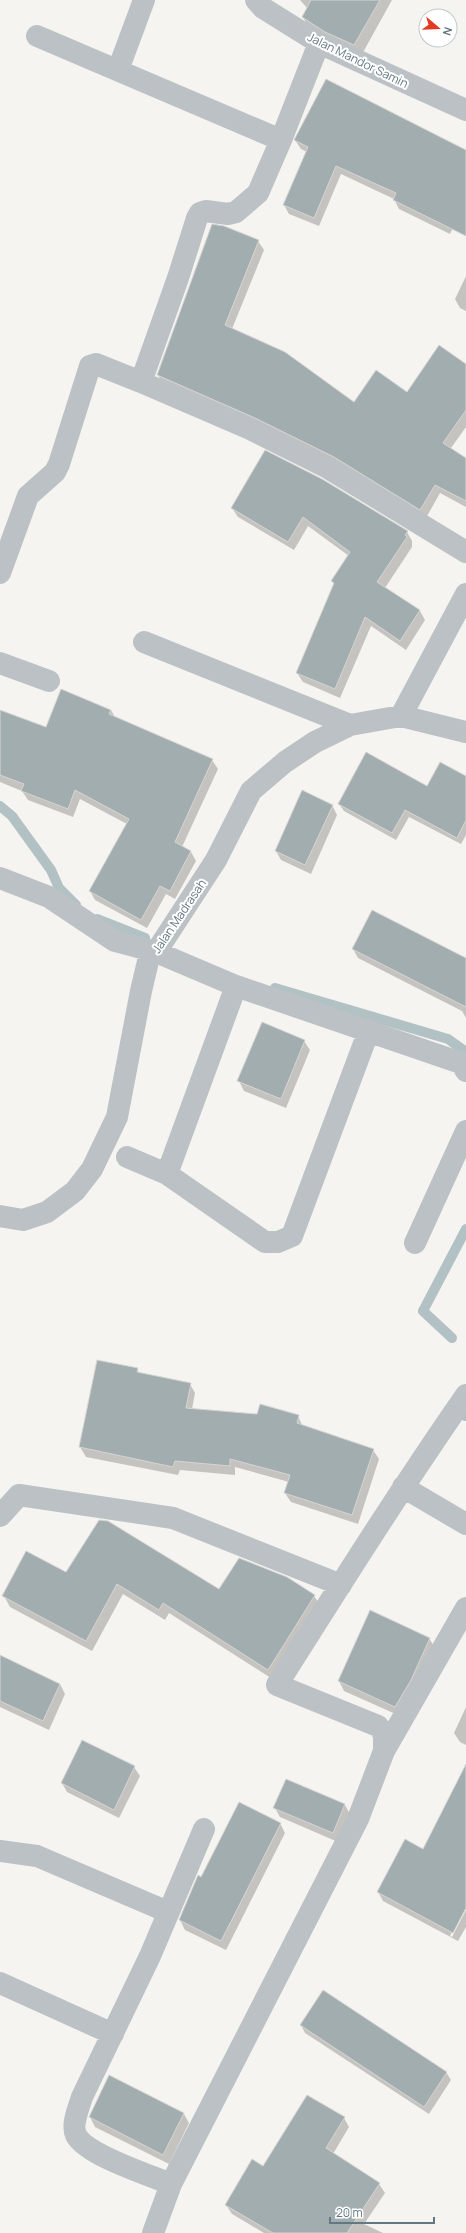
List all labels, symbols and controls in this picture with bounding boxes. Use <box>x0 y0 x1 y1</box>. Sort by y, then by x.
north arrow <box>418 8 458 48</box>
text: N <box>440 25 456 38</box>
street label: Jalan Mandor Samin <box>305 28 411 92</box>
street label: Jalan Madrasah <box>148 876 210 956</box>
scale bar <box>330 2199 434 2225</box>
text: 20 m <box>336 2204 363 2221</box>

